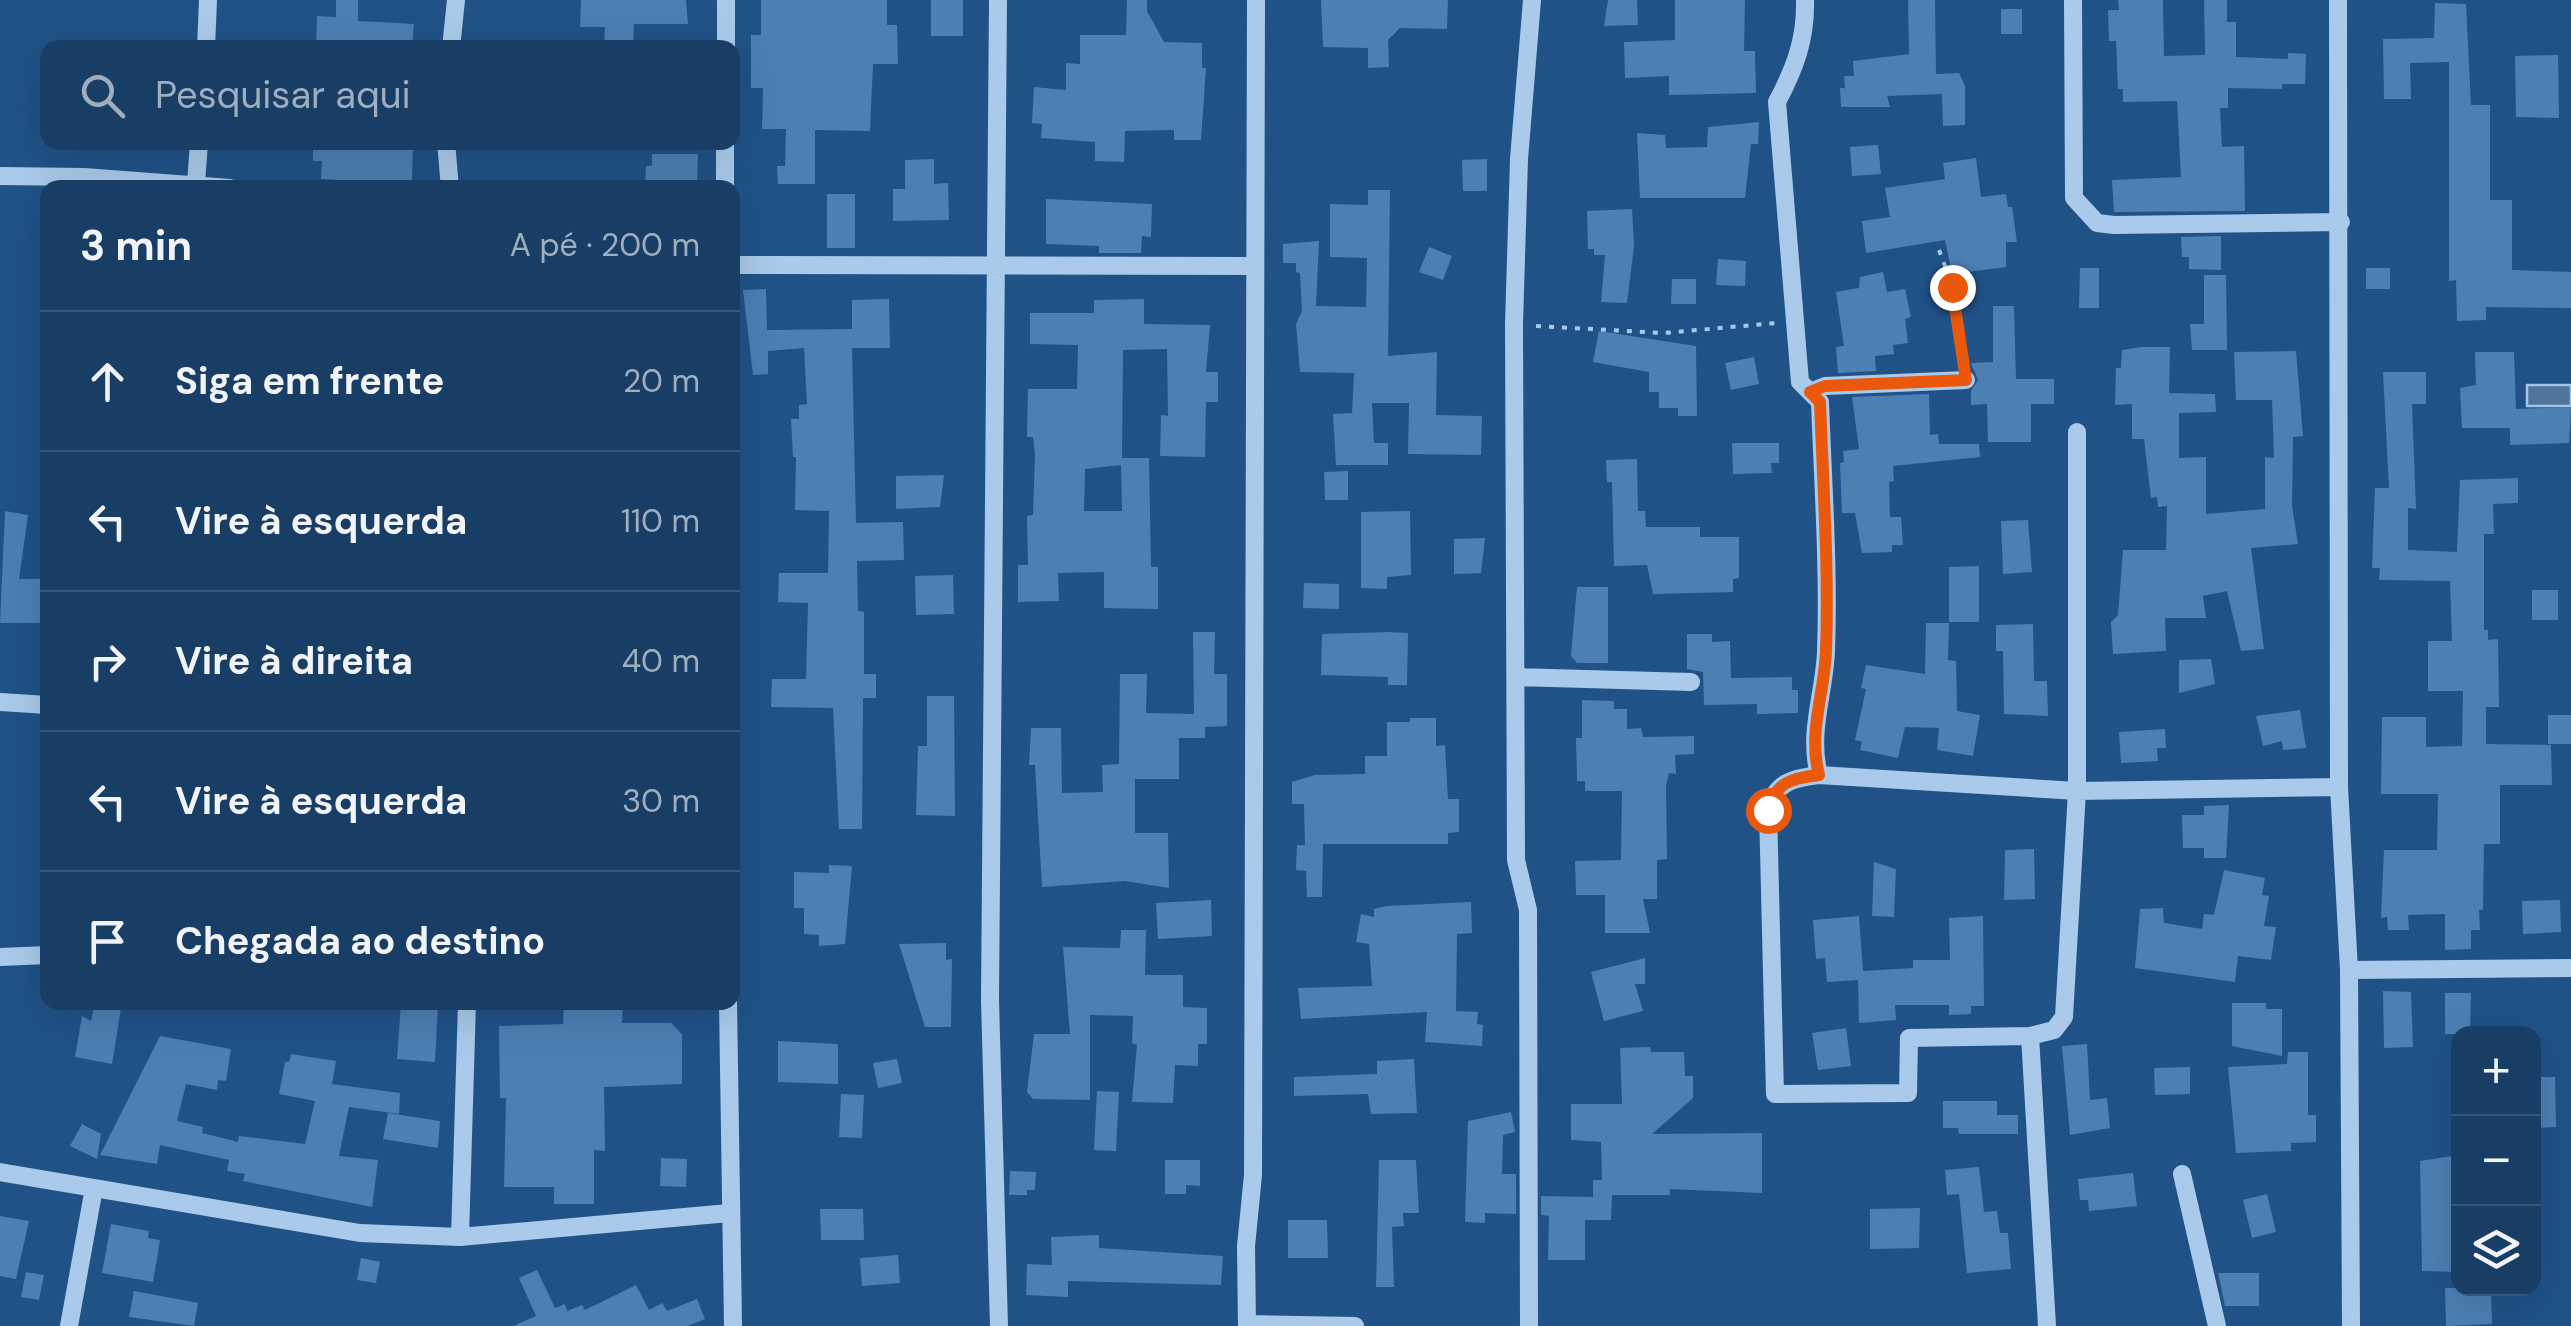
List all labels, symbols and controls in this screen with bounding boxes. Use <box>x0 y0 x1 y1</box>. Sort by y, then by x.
search box <box>40 40 740 150</box>
icon: search <box>75 68 130 123</box>
text: Pesquisar aqui <box>155 70 411 120</box>
text: 3 min <box>80 218 192 273</box>
text: A pé · 200 m <box>510 224 700 266</box>
route end <box>1930 265 1976 311</box>
icon: ahead <box>80 354 135 409</box>
text: Siga em frente <box>175 356 444 406</box>
text: 20 m <box>623 360 700 402</box>
icon: left <box>80 494 135 549</box>
text: Vire à esquerda <box>175 496 467 546</box>
text: 110 m <box>621 500 700 542</box>
icon: right <box>80 634 135 689</box>
text: Vire à direita <box>175 636 413 686</box>
text: 40 m <box>622 640 700 682</box>
icon: left <box>80 774 135 829</box>
text: Vire à esquerda <box>175 776 467 826</box>
text: 30 m <box>622 780 700 822</box>
route start <box>1746 788 1792 834</box>
icon: arrive <box>80 914 135 969</box>
text: Chegada ao destino <box>175 916 545 966</box>
map controls <box>2451 1026 2541 1296</box>
button: + <box>2451 1026 2541 1116</box>
button: − <box>2451 1116 2541 1206</box>
button: layers <box>2451 1206 2541 1296</box>

